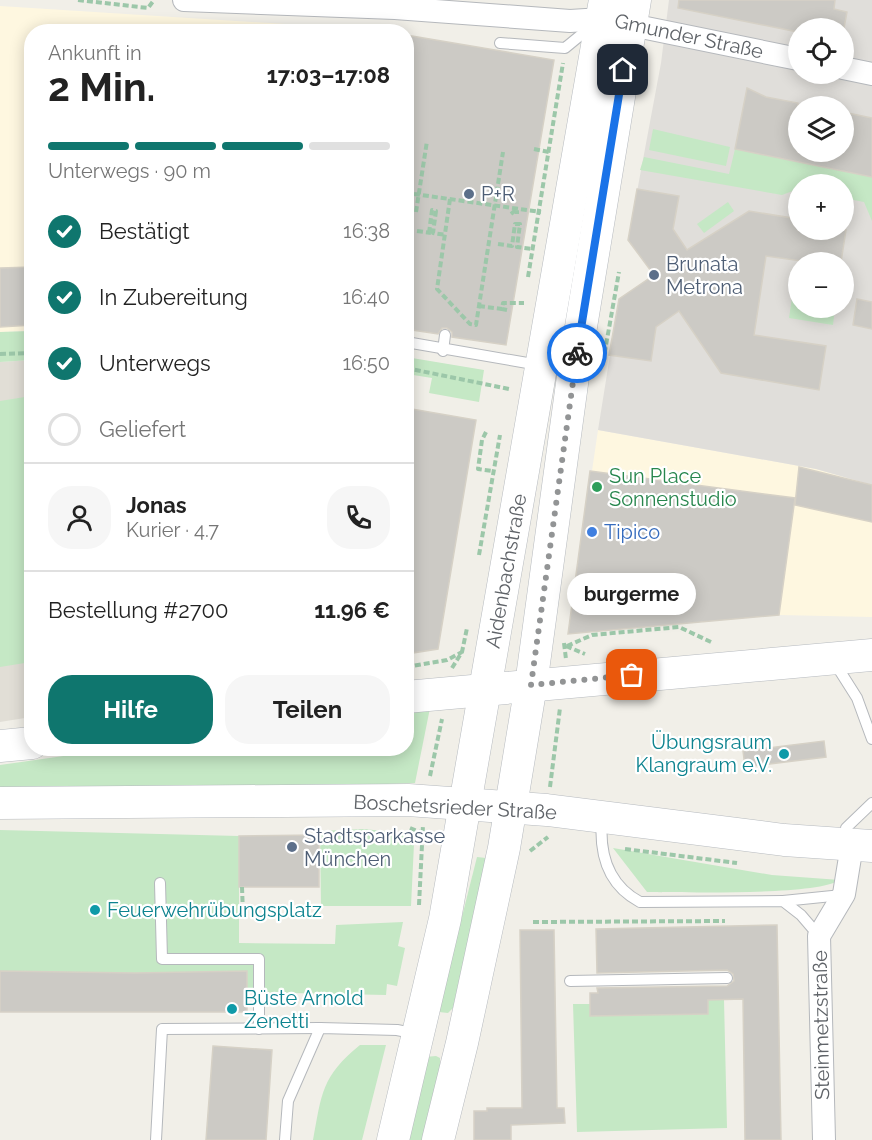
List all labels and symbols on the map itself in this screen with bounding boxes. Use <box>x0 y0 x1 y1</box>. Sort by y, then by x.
street label: Gmunder Straße <box>612 9 766 64</box>
pin <box>597 44 648 95</box>
place label: P+R <box>481 182 515 206</box>
marker: P+R <box>462 187 476 201</box>
place label: Brunata Metrona <box>666 252 743 299</box>
marker: Brunata Metrona <box>647 268 661 282</box>
courier <box>547 323 607 383</box>
place label: Sun Place Sonnenstudio <box>609 464 737 511</box>
marker: Sun Place Sonnenstudio <box>590 480 604 494</box>
street label: Aidenbachstraße <box>481 492 531 650</box>
place label: Tipico <box>604 520 660 544</box>
marker: Tipico <box>585 525 599 539</box>
callout: burgerme <box>568 573 696 615</box>
pin <box>606 649 657 700</box>
place label: Übungsraum Klangraum e.V. <box>636 730 772 777</box>
marker: Übungsraum Klangraum e.V. <box>777 747 791 761</box>
street label: Boschetsrieder Straße <box>353 790 558 824</box>
place label: Stadtsparkasse München <box>304 824 445 871</box>
marker: Stadtsparkasse München <box>285 840 299 854</box>
place label: Feuerwehrübungsplatz <box>107 898 322 922</box>
marker: Feuerwehrübungsplatz <box>88 903 102 917</box>
street label: Steinmetzstraße <box>808 950 834 1100</box>
place label: Büste Arnold Zenetti <box>244 986 364 1033</box>
marker: Büste Arnold Zenetti <box>225 1002 239 1016</box>

